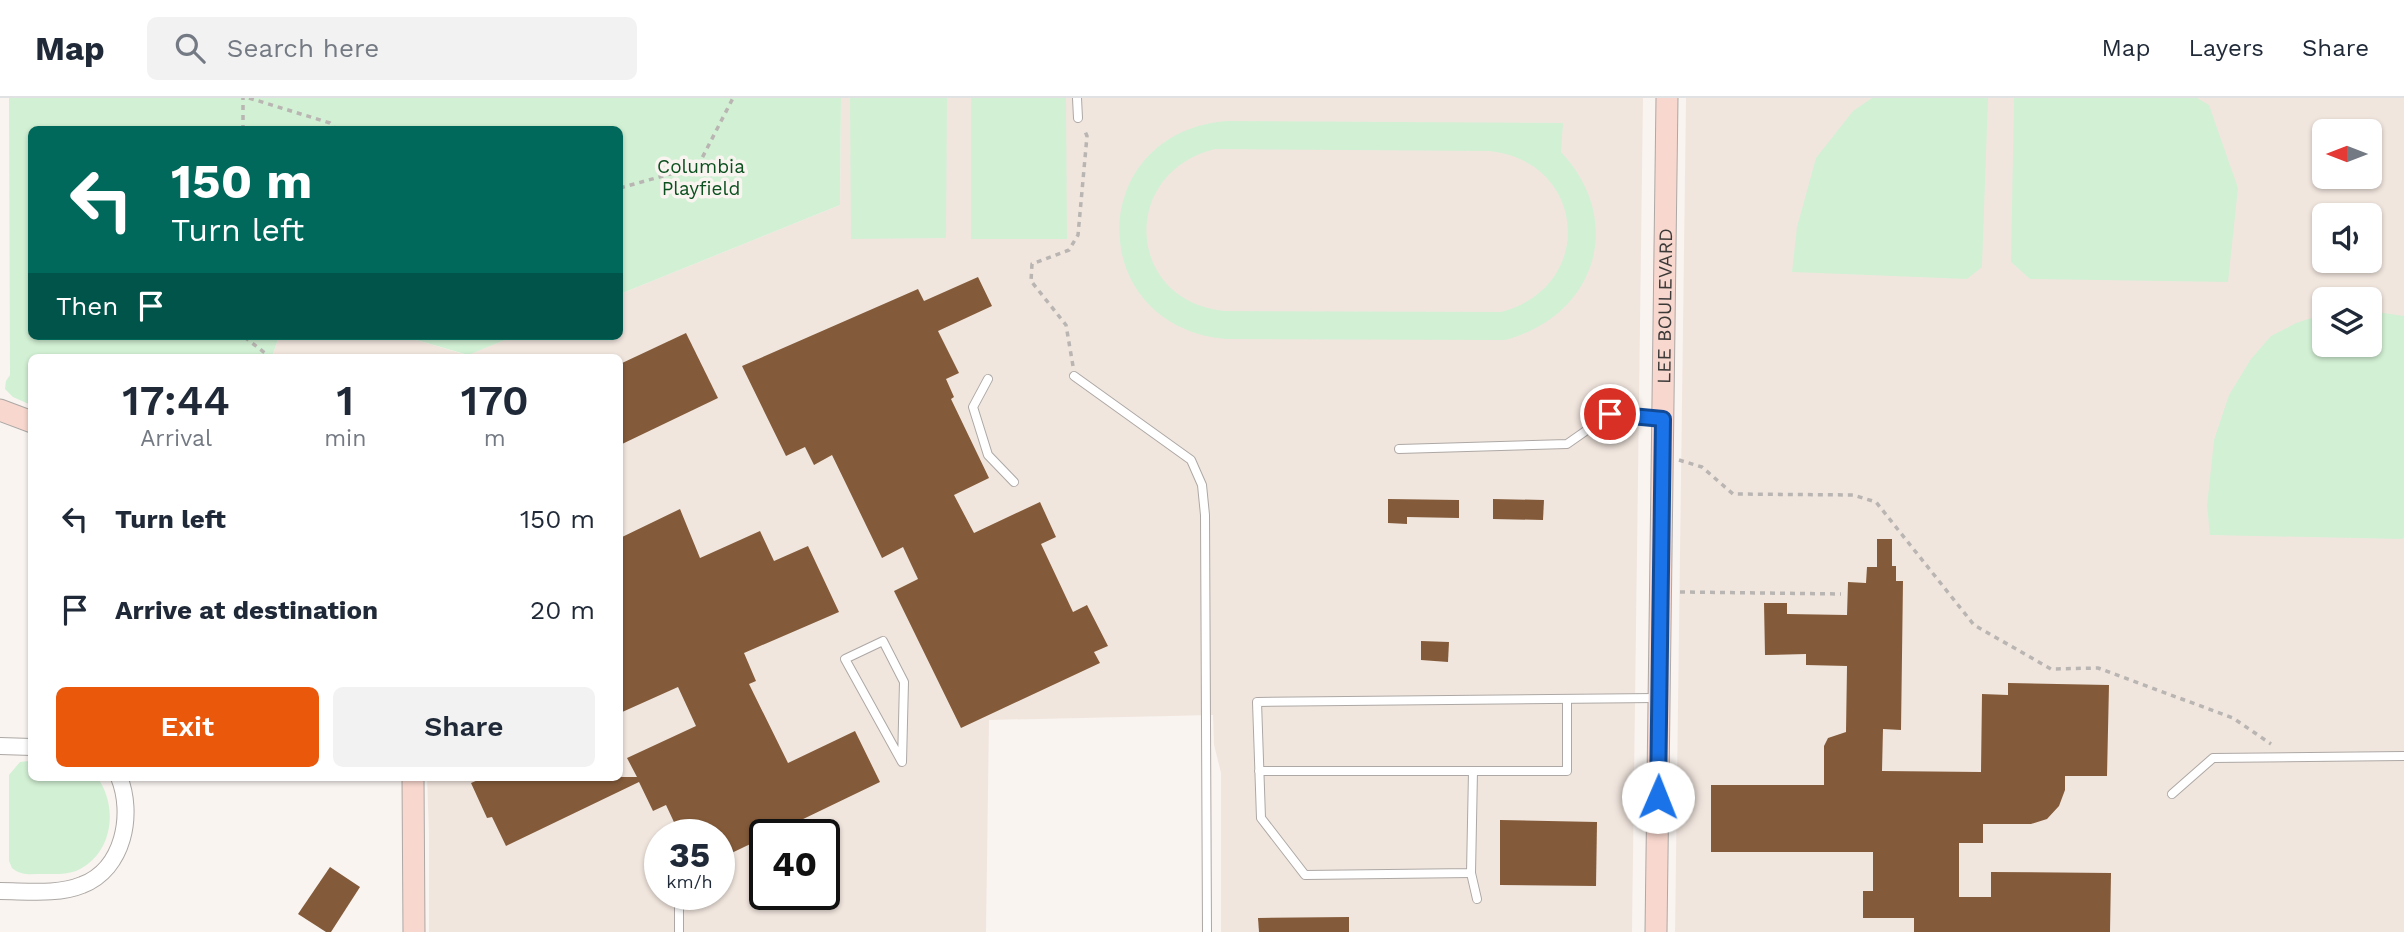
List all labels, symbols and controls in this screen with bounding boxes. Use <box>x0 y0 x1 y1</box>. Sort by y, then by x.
search box <box>147 17 637 80</box>
text: Map <box>35 29 105 68</box>
icon: search <box>171 29 209 67</box>
text: Search here <box>227 33 379 63</box>
text: Map <box>2102 34 2150 62</box>
text: Layers <box>2188 34 2264 62</box>
text: Share <box>2302 34 2369 62</box>
north arrow <box>2312 119 2382 189</box>
map controls <box>2312 119 2382 357</box>
text: 150 m <box>171 152 312 210</box>
icon: left <box>56 154 147 245</box>
park label: Columbia Playfield <box>657 155 745 200</box>
button: sound <box>2312 203 2382 273</box>
text: Turn left <box>171 211 304 249</box>
street label: LEE BOULEVARD <box>1652 228 1677 384</box>
icon: arrive <box>132 287 170 325</box>
button: layers <box>2312 287 2382 357</box>
text: Then <box>56 291 118 321</box>
text: 17:44 <box>122 376 230 425</box>
text: 1 <box>337 376 354 425</box>
text: 170 <box>461 376 529 425</box>
pin <box>1580 384 1640 444</box>
icon: arrive <box>1591 395 1629 433</box>
text: Arrival <box>140 425 212 452</box>
text: min <box>324 425 366 452</box>
text: m <box>484 425 506 452</box>
icon: left <box>56 500 94 538</box>
text: Turn left <box>115 504 226 534</box>
text: 150 m <box>520 504 595 534</box>
icon: arrive <box>56 591 94 629</box>
text: Arrive at destination <box>115 595 378 625</box>
text: 20 m <box>530 595 595 625</box>
button: Exit <box>56 687 319 767</box>
button: Share <box>333 687 595 767</box>
position arrow <box>1621 760 1695 834</box>
speed limit sign: 40 <box>749 819 840 910</box>
text: 35 <box>669 834 710 876</box>
text: km/h <box>666 871 713 892</box>

